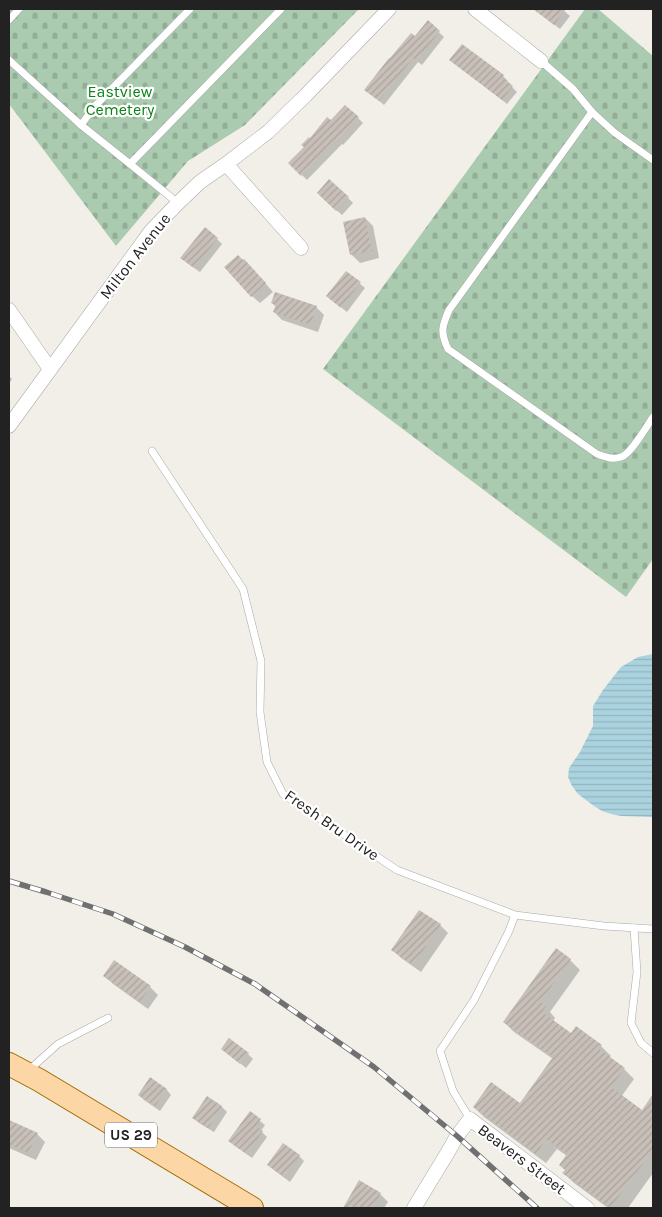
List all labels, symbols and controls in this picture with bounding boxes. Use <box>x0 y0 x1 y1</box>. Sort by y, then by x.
park label: Eastview Cemetery <box>86 82 155 119</box>
street label: Milton Avenue <box>96 209 174 303</box>
street label: Fresh Bru Drive <box>281 785 383 865</box>
street label: Beavers Street <box>474 1120 570 1198</box>
road number: US 29 <box>105 1122 157 1148</box>

